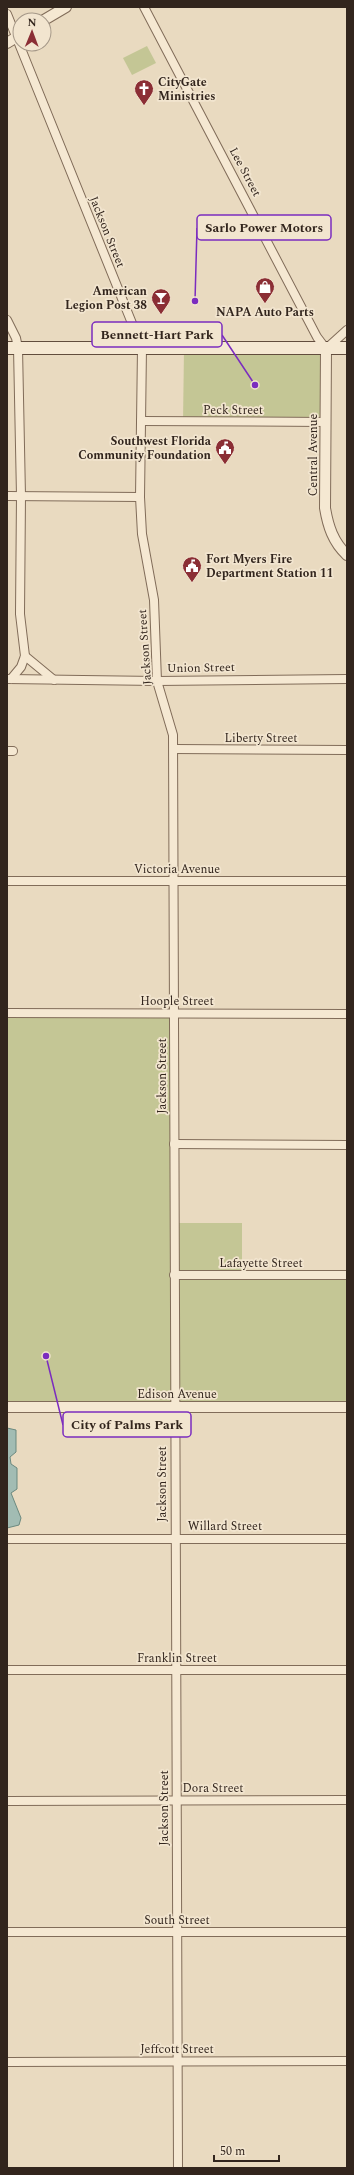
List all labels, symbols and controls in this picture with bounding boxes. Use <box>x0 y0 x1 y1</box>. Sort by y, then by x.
north arrow <box>12 12 52 52</box>
text: N <box>28 14 37 31</box>
place label: CityGate Ministries <box>158 73 216 106</box>
church icon: CityGate Ministries <box>133 78 155 106</box>
street label: Lee Street <box>224 144 266 200</box>
street label: Jackson Street <box>84 193 130 271</box>
callout: Sarlo Power Motors <box>197 215 331 240</box>
text: Sarlo Power Motors <box>205 218 323 238</box>
shop icon: NAPA Auto Parts <box>254 276 276 304</box>
place label: American Legion Post 38 <box>65 282 148 315</box>
bar icon: American Legion Post 38 <box>150 287 172 315</box>
place label: NAPA Auto Parts <box>216 303 314 322</box>
callout: Bennett-Hart Park <box>92 322 222 347</box>
text: Bennett-Hart Park <box>100 325 214 345</box>
street label: Peck Street <box>203 401 263 420</box>
street label: Central Avenue <box>304 413 323 496</box>
place label: Southwest Florida Community Foundation <box>78 432 212 465</box>
public building icon: Southwest Florida Community Foundation <box>214 437 236 465</box>
place label: Fort Myers Fire Department Station 11 <box>206 550 333 583</box>
public building icon: Fort Myers Fire Department Station 11 <box>181 555 203 583</box>
street label: Jackson Street <box>133 609 157 685</box>
street label: Union Street <box>167 658 235 678</box>
street label: Liberty Street <box>224 729 298 748</box>
street label: Victoria Avenue <box>134 860 220 879</box>
street label: Hoople Street <box>140 992 214 1011</box>
street label: Jackson Street <box>153 1038 172 1114</box>
street label: Lafayette Street <box>219 1254 303 1273</box>
street label: Edison Avenue <box>137 1385 217 1404</box>
callout: City of Palms Park <box>63 1412 191 1437</box>
text: City of Palms Park <box>71 1415 183 1435</box>
street label: Jackson Street <box>153 1446 172 1522</box>
street label: Willard Street <box>188 1517 262 1536</box>
street label: Franklin Street <box>137 1649 217 1668</box>
street label: Jackson Street <box>155 1770 174 1846</box>
street label: Dora Street <box>182 1779 244 1798</box>
street label: South Street <box>144 1911 210 1930</box>
street label: Jeffcott Street <box>140 2040 214 2059</box>
scale bar <box>214 2137 279 2163</box>
text: 50 m <box>220 2142 245 2161</box>

